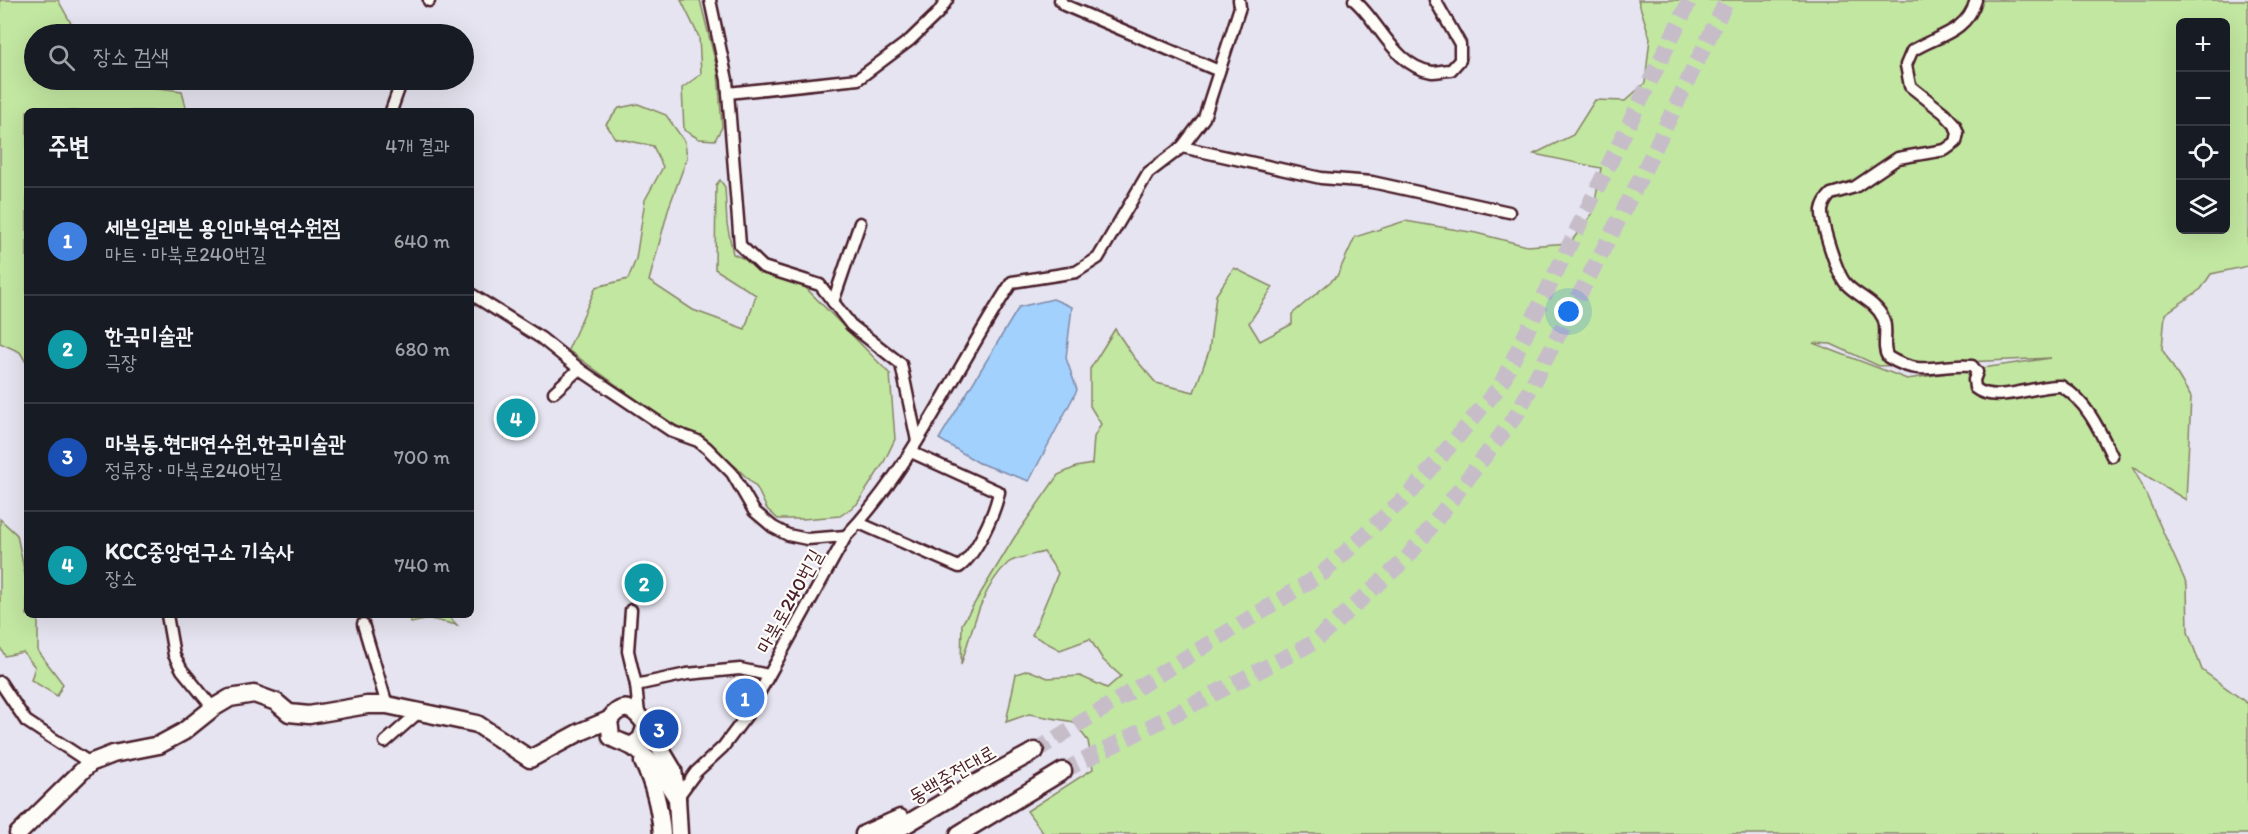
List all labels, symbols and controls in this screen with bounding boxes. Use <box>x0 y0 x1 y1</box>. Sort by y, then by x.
map controls <box>2176 18 2230 234</box>
button: + <box>2176 18 2230 72</box>
search box <box>24 24 474 90</box>
icon: search <box>45 41 78 74</box>
text: 장소 검색 <box>93 43 169 70</box>
button: − <box>2176 72 2230 126</box>
button: locate <box>2176 126 2230 180</box>
text: 주변 <box>48 130 90 162</box>
text: 4개 결과 <box>385 134 450 158</box>
button: layers <box>2176 180 2230 234</box>
text: 세븐일레븐 용인마북연수원점 <box>105 214 340 241</box>
text: 1 <box>63 229 72 253</box>
text: 640 m <box>394 229 450 253</box>
text: 마트 · 마북로240번길 <box>105 242 266 266</box>
your location <box>1554 297 1583 326</box>
text: 한국미술관 <box>105 322 194 349</box>
text: 2 <box>62 337 73 361</box>
text: 680 m <box>395 337 450 361</box>
text: 극장 <box>105 350 137 374</box>
pin: 4 <box>496 396 536 440</box>
text: 마북동.현대연수원.한국미술관 <box>105 430 346 457</box>
text: 3 <box>62 445 73 469</box>
text: 700 m <box>394 445 450 469</box>
text: 정류장 · 마북로240번길 <box>105 458 282 482</box>
text: KCC중앙연구소 기숙사 <box>105 538 294 565</box>
street label: 마북로240번길 <box>751 545 827 657</box>
text: 4 <box>61 553 74 577</box>
text: 740 m <box>394 553 450 577</box>
pin: 2 <box>624 560 664 606</box>
text: 장소 <box>105 566 137 590</box>
pin: 1 <box>726 676 764 720</box>
pin: 3 <box>640 706 678 752</box>
street label: 동백죽전대로 <box>904 739 1000 809</box>

